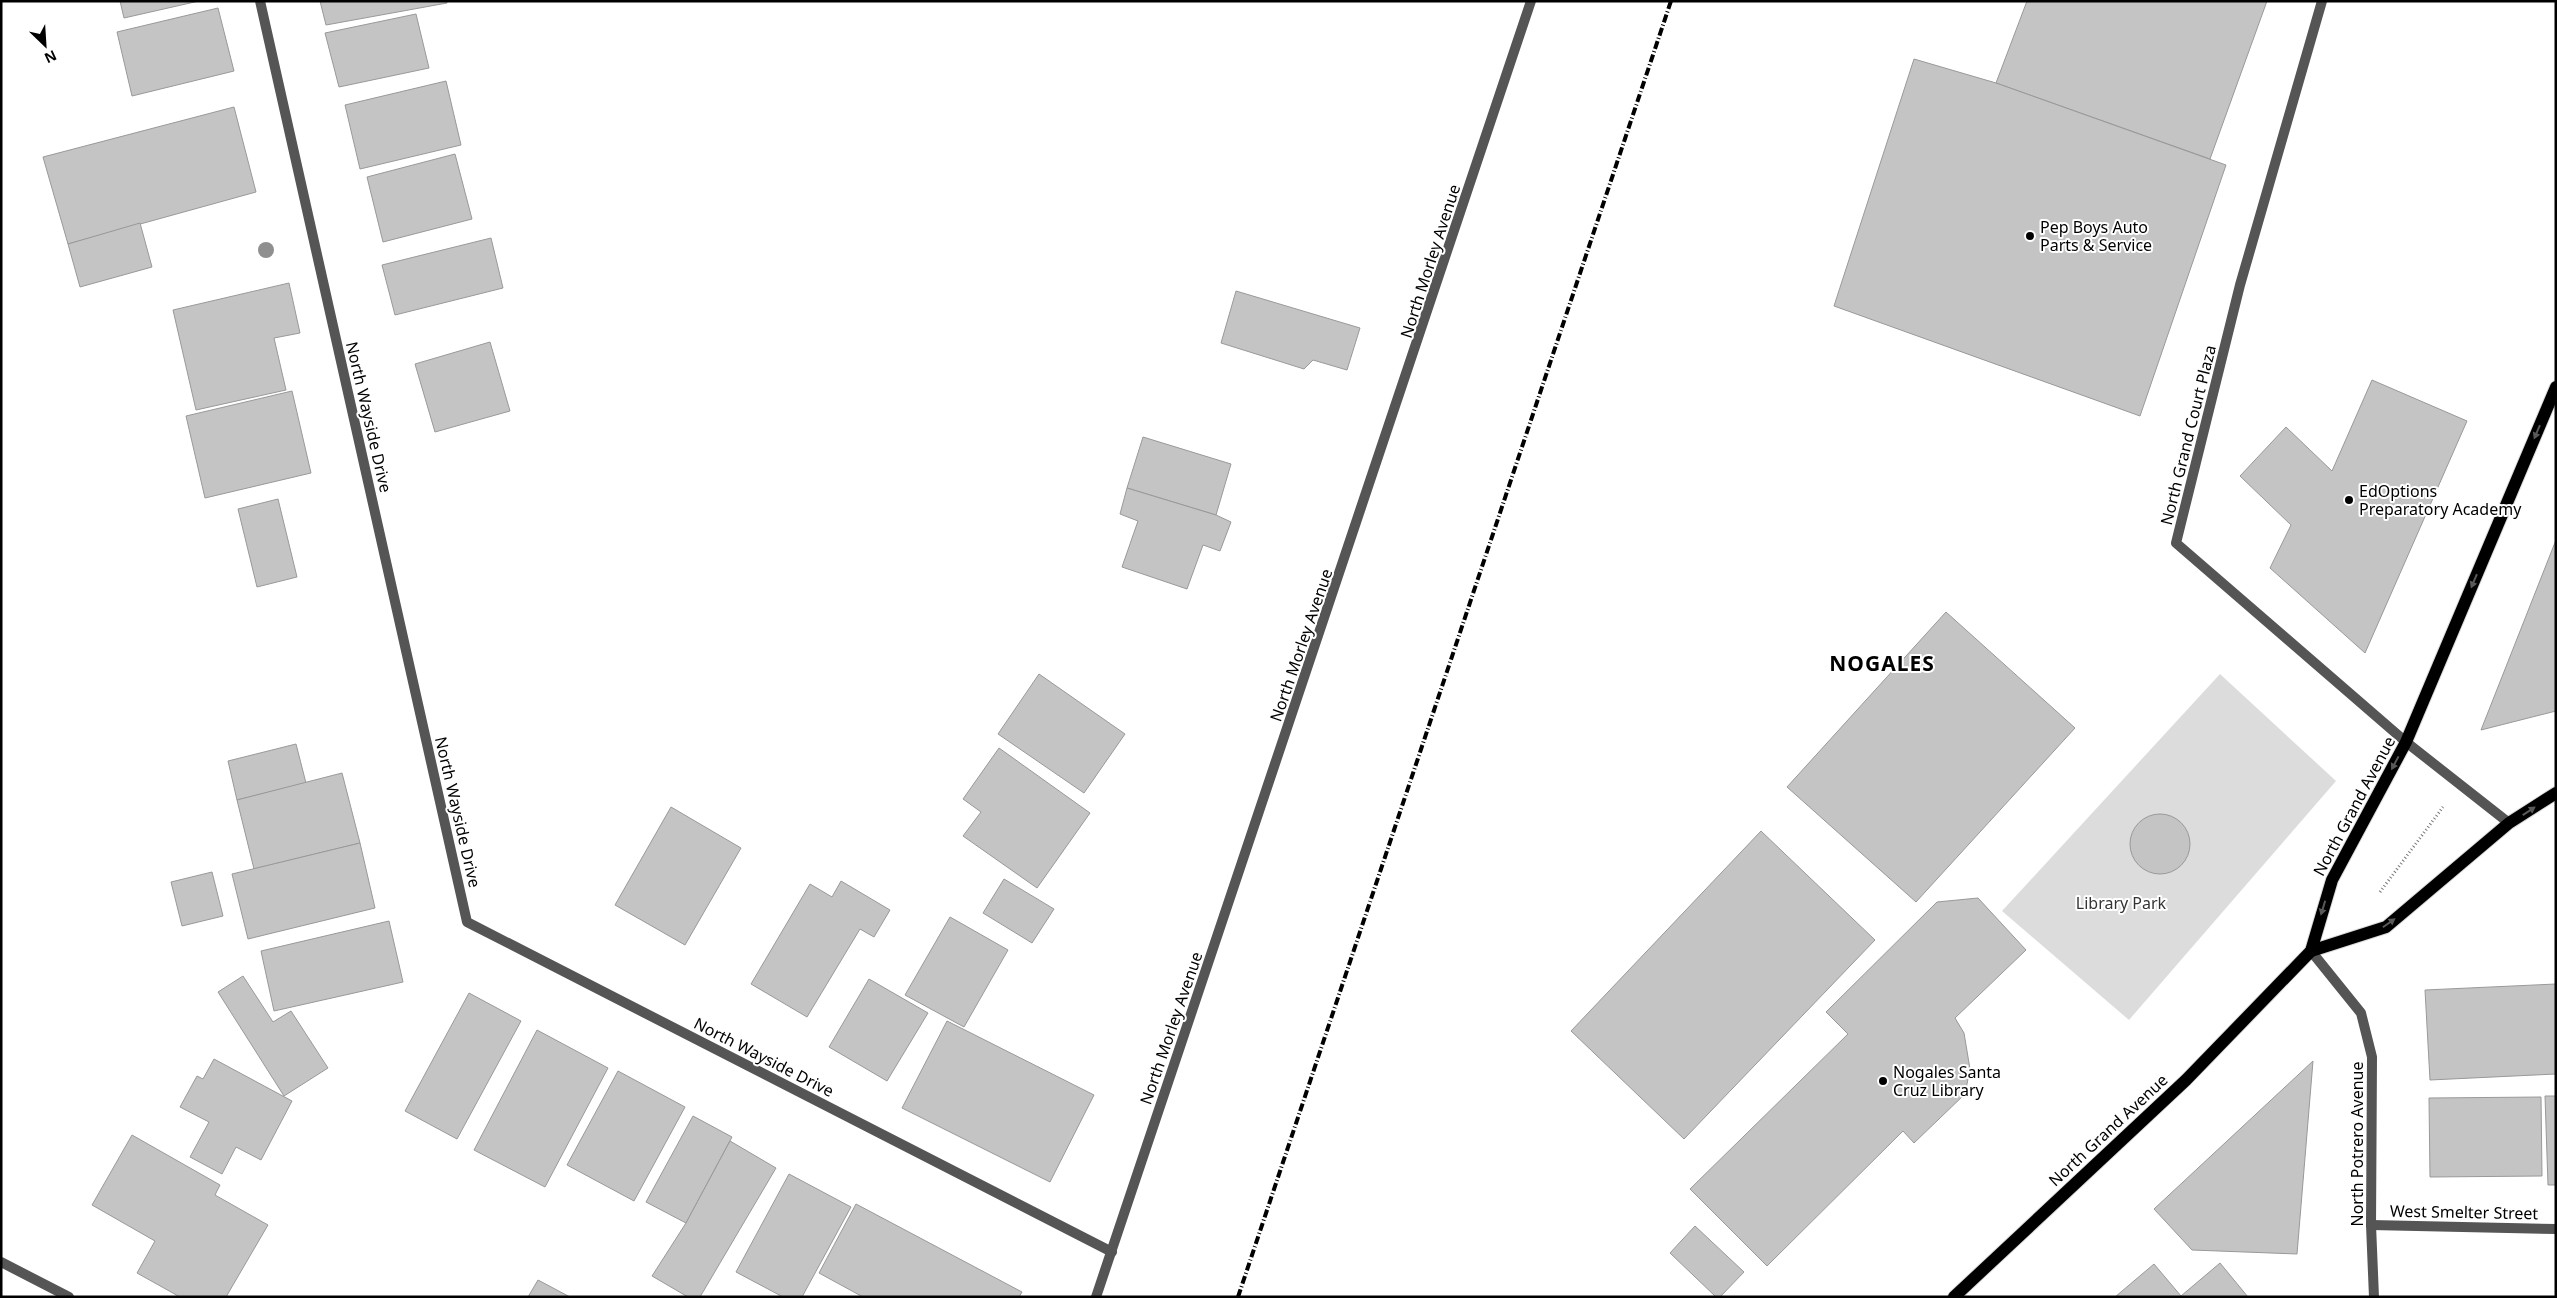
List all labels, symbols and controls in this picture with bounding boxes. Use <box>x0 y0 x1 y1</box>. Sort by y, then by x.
north arrow <box>20 20 70 70</box>
text: N <box>42 46 60 68</box>
street label: North Morley Avenue <box>1395 181 1465 341</box>
place label: Pep Boys Auto Parts & Service <box>2040 216 2152 256</box>
marker: Pep Boys Auto Parts & Service <box>2024 230 2036 242</box>
street label: North Wayside Drive <box>341 339 397 495</box>
street label: North Grand Court Plaza <box>2155 343 2221 527</box>
one-way arrow <box>2532 425 2540 439</box>
place label: EdOptions Preparatory Academy <box>2359 480 2522 520</box>
marker: EdOptions Preparatory Academy <box>2343 494 2355 506</box>
street label: North Morley Avenue <box>1264 566 1338 724</box>
one-way arrow <box>2469 574 2477 589</box>
district label: NOGALES <box>1829 649 1935 677</box>
street label: North Grand Avenue <box>2308 732 2400 880</box>
street label: North Wayside Drive <box>430 734 486 890</box>
one-way arrow <box>2391 755 2399 770</box>
one-way arrow <box>2522 806 2536 815</box>
park label: Library Park <box>2076 892 2167 914</box>
one-way arrow <box>2319 900 2327 915</box>
one-way arrow <box>2382 919 2396 928</box>
street label: North Morley Avenue <box>1134 949 1208 1107</box>
street label: North Wayside Drive <box>690 1012 838 1102</box>
place label: Nogales Santa Cruz Library <box>1893 1061 2001 1101</box>
street label: North Potrero Avenue <box>2346 1061 2368 1227</box>
street label: North Grand Avenue <box>2044 1069 2172 1191</box>
marker: Nogales Santa Cruz Library <box>1877 1075 1889 1087</box>
street label: West Smelter Street <box>2390 1200 2539 1224</box>

